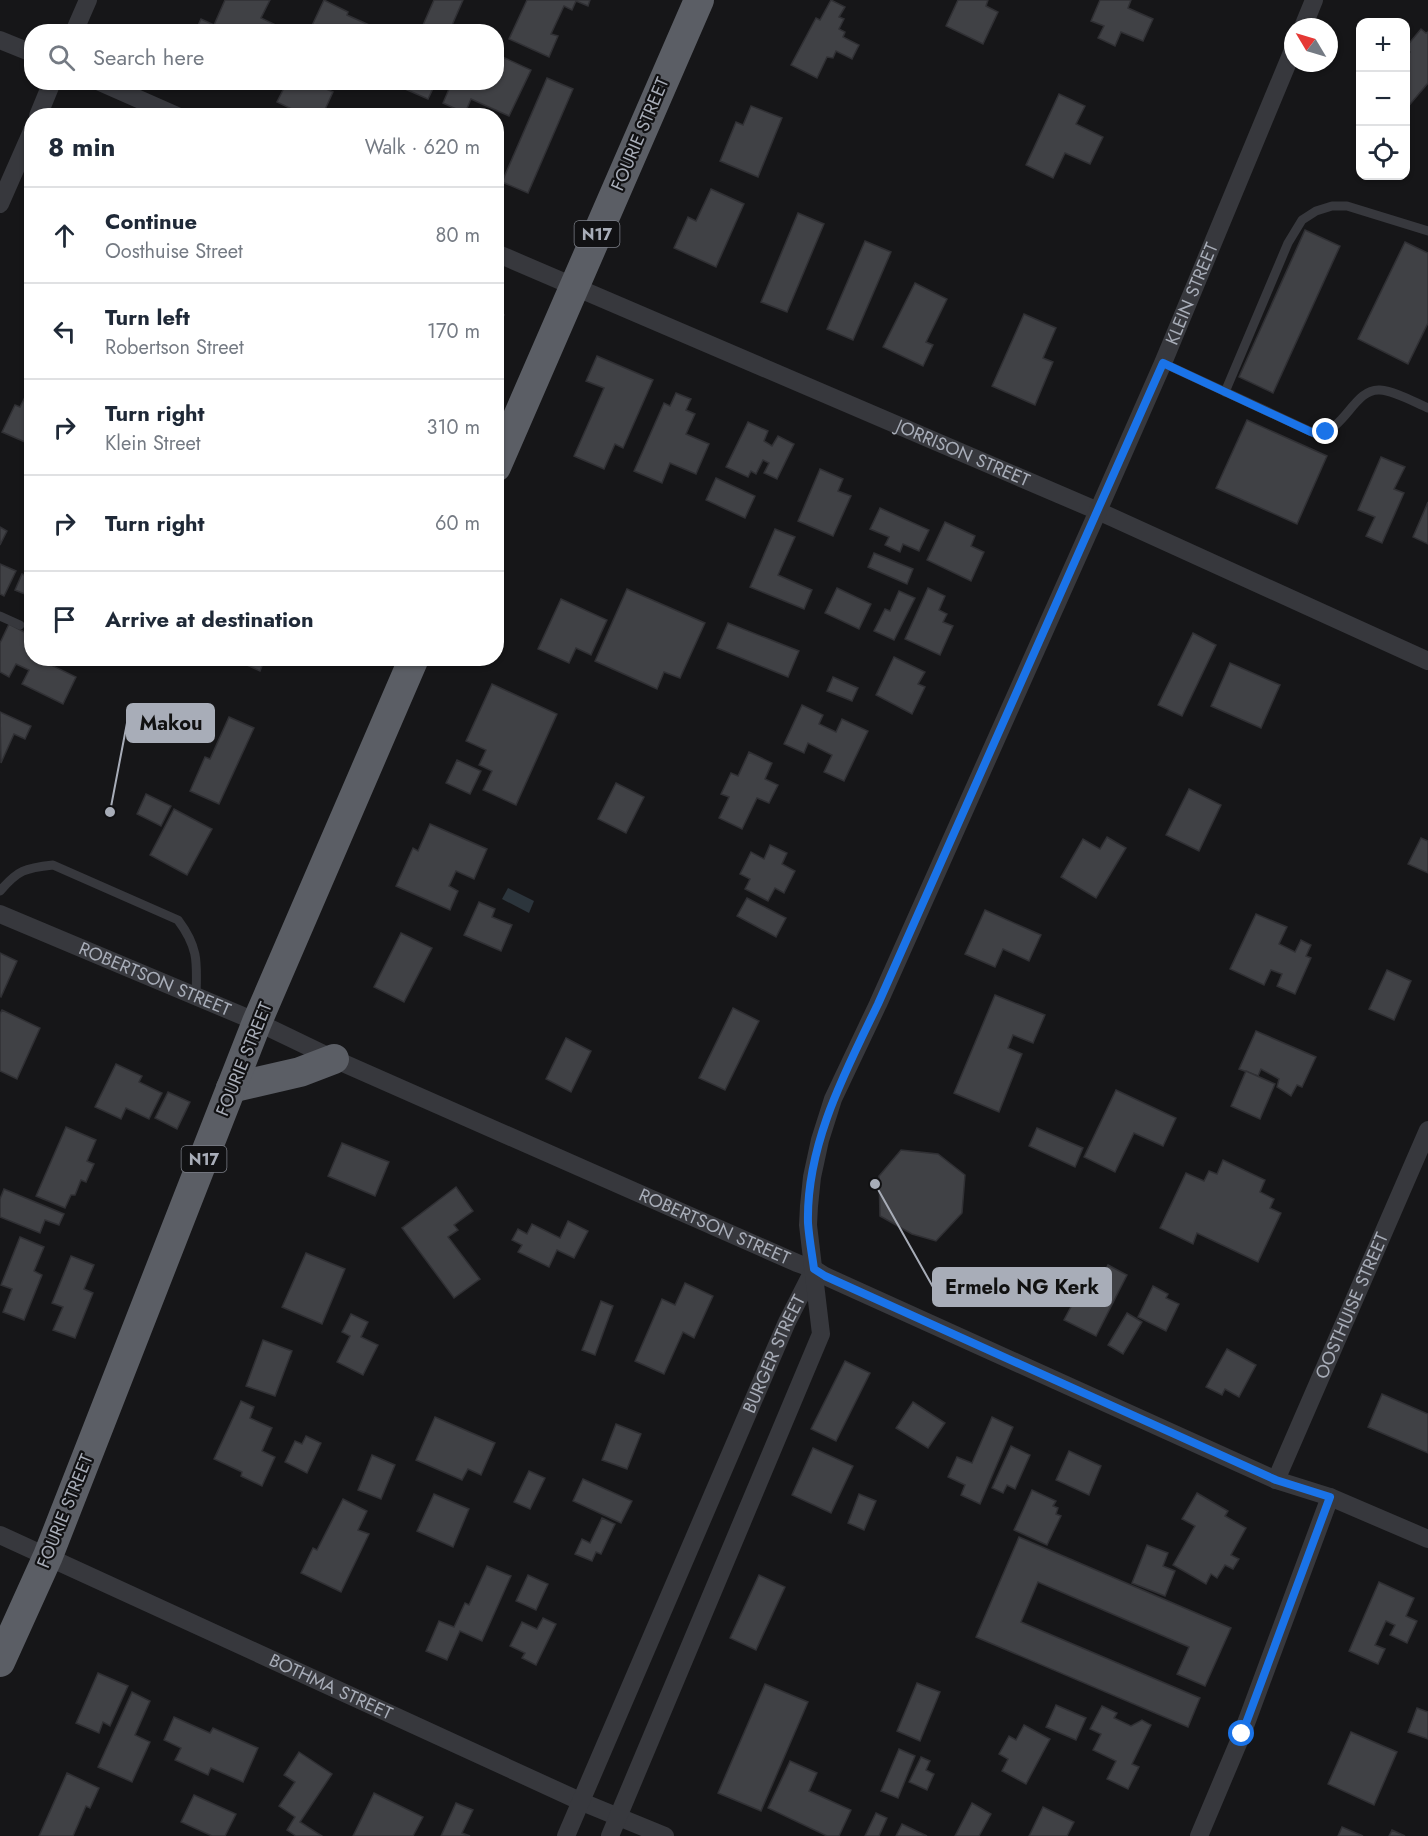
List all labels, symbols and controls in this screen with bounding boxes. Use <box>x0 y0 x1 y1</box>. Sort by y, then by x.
north arrow <box>1284 18 1338 72</box>
map controls <box>1356 18 1410 180</box>
button: + <box>1356 18 1410 72</box>
search box <box>24 24 504 90</box>
icon: search <box>45 41 78 74</box>
text: Search here <box>93 41 204 73</box>
button: − <box>1356 72 1410 126</box>
street label: FOURIE STREET <box>604 73 676 195</box>
button: locate <box>1356 126 1410 180</box>
text: 8 min <box>48 128 116 166</box>
text: Walk · 620 m <box>365 133 480 162</box>
text: Continue <box>105 205 197 237</box>
icon: ahead <box>48 219 81 252</box>
text: 80 m <box>435 221 480 250</box>
road number: N17 <box>574 221 620 247</box>
text: Oosthuise Street <box>105 237 243 266</box>
street label: KLEIN STREET <box>1159 238 1225 349</box>
text: Turn left <box>105 301 190 333</box>
icon: left <box>48 315 81 348</box>
text: 170 m <box>427 317 480 346</box>
text: Robertson Street <box>105 333 244 362</box>
text: Turn right <box>105 397 205 429</box>
icon: right <box>48 411 81 444</box>
street label: JORRISON STREET <box>890 412 1034 494</box>
text: 310 m <box>426 413 480 442</box>
route end <box>1312 418 1338 444</box>
text: Klein Street <box>105 429 201 458</box>
icon: right <box>48 507 81 540</box>
text: Turn right <box>105 507 205 539</box>
text: 60 m <box>435 509 480 538</box>
icon: arrive <box>48 603 81 636</box>
text: Arrive at destination <box>105 603 314 635</box>
callout: Makou <box>127 704 214 742</box>
text: Makou <box>139 709 203 738</box>
street label: ROBERTSON STREET <box>75 936 236 1023</box>
street label: FOURIE STREET <box>209 998 279 1120</box>
road number: N17 <box>182 1146 226 1172</box>
street label: ROBERTSON STREET <box>635 1182 795 1272</box>
street label: OOSTHUISE STREET <box>1308 1228 1395 1383</box>
callout: Ermelo NG Kerk <box>933 1268 1111 1306</box>
text: Ermelo NG Kerk <box>945 1273 1100 1302</box>
street label: BURGER STREET <box>736 1290 812 1417</box>
street label: FOURIE STREET <box>30 1450 100 1572</box>
street label: BOTHMA STREET <box>265 1647 397 1727</box>
route start <box>1228 1720 1254 1746</box>

